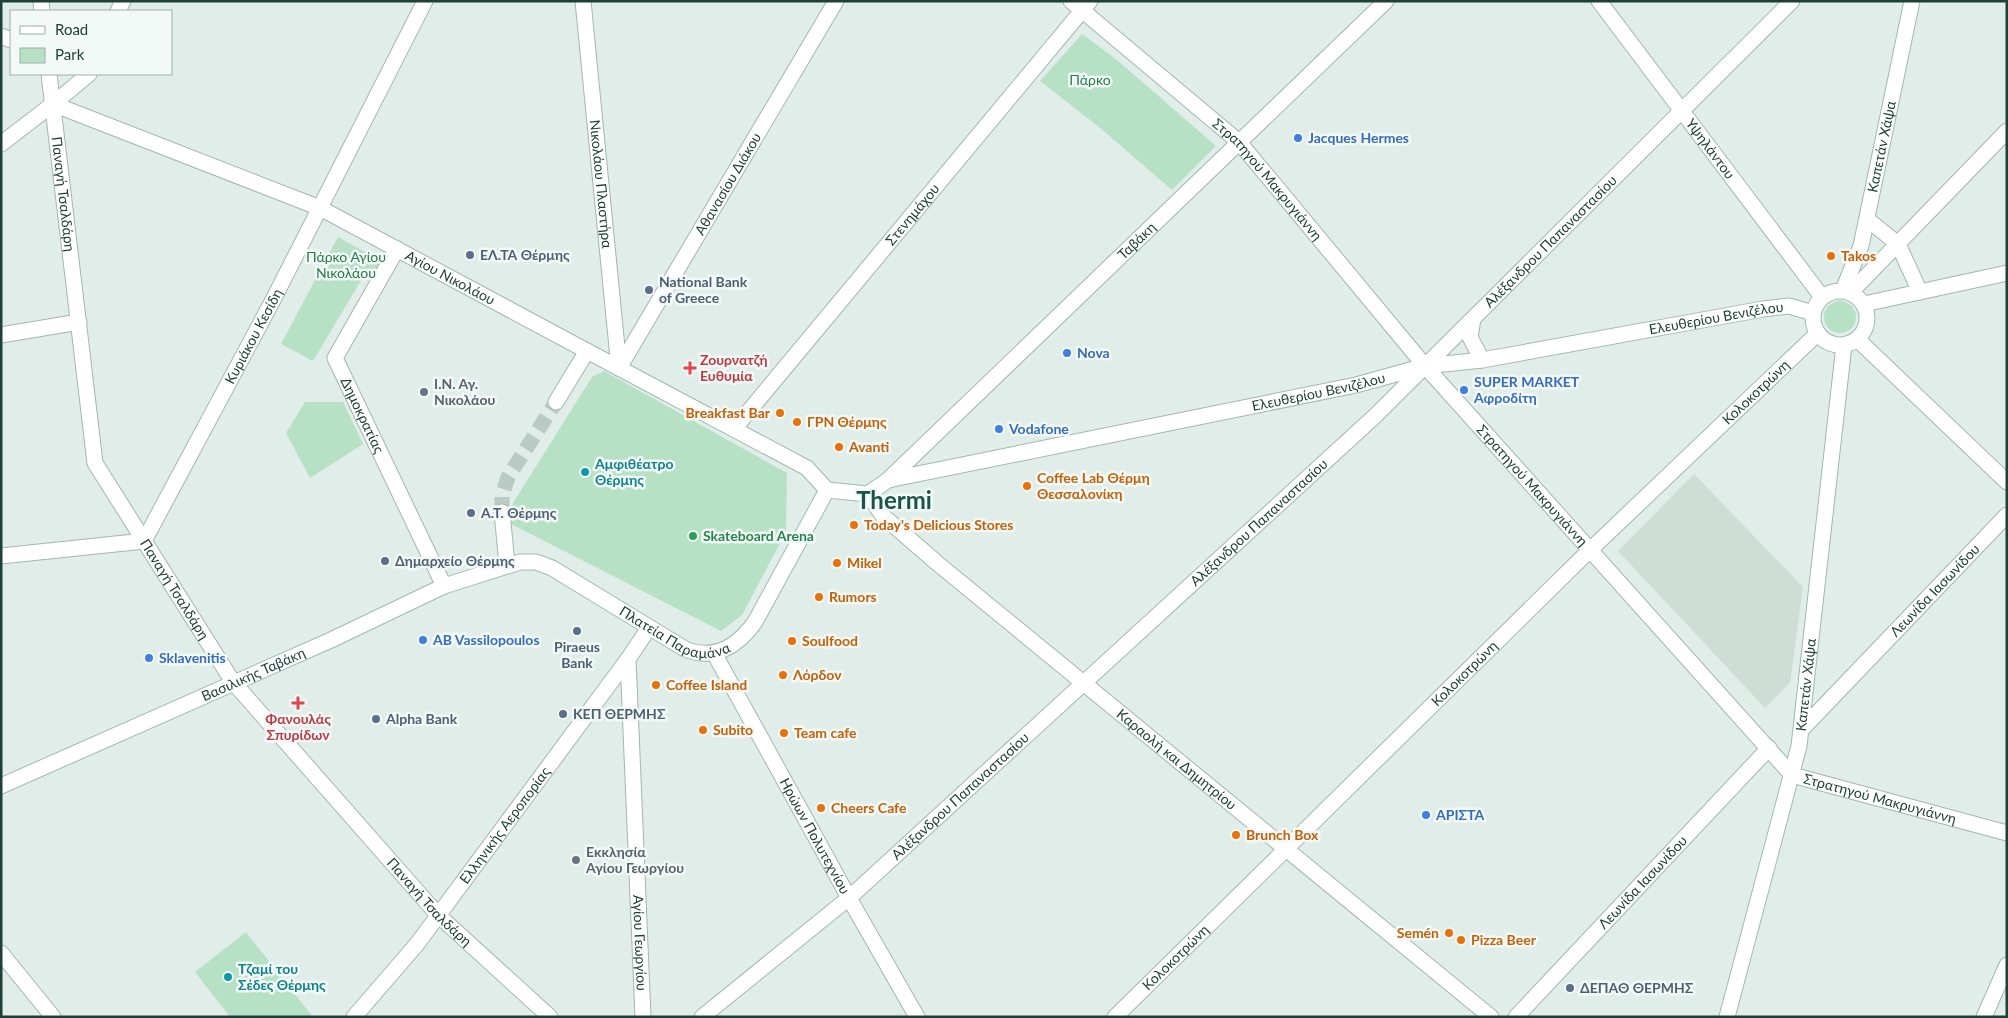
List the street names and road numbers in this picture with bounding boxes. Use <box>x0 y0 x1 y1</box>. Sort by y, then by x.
street label: Καπετάν Χάψα <box>1863 99 1899 194</box>
street label: Στρατηγού Μακρυγιάννη <box>1209 114 1326 244</box>
street label: Υψηλάντου <box>1683 115 1739 182</box>
street label: Νικολάου Πλαστήρα <box>587 119 616 250</box>
street label: Αθανασίου Διάκου <box>691 129 764 238</box>
street label: Παναγή Τσαλδάρη <box>48 136 79 253</box>
street label: Αλέξανδρου Παπαναστασίου <box>1480 171 1620 311</box>
street label: Στενημάχου <box>882 180 943 248</box>
street label: Ταβάκη <box>1114 218 1159 263</box>
street label: Αγίου Νικολάου <box>403 246 498 308</box>
street label: Κυριάκου Κεσίδη <box>221 286 285 387</box>
street label: Ελευθερίου Βενιζέλου <box>1648 298 1784 338</box>
street label: Κολοκοτρώνη <box>1718 356 1793 428</box>
street label: Ελευθερίου Βενιζέλου <box>1250 368 1387 414</box>
street label: Δημοκρατίας <box>338 375 388 456</box>
street label: Στρατηγού Μακρυγιάννη <box>1474 421 1592 549</box>
street label: Αλέξανδρου Παπαναστασίου <box>1186 455 1331 589</box>
street label: Παναγή Τσαλδάρη <box>137 536 213 642</box>
street label: Λεωνίδα Ιασωνίδου <box>1886 540 1983 640</box>
street label: Πλατεία Παραμάνα <box>617 602 733 661</box>
street label: Κολοκοτρώνη <box>1427 637 1501 709</box>
street label: Καπετάν Χάψα <box>1792 637 1819 732</box>
street label: Βασιλικής Ταβάκη <box>199 643 308 704</box>
street label: Καραολή και Δημητρίου <box>1114 705 1240 813</box>
street label: Αλέξανδρου Παπαναστασίου <box>888 729 1032 863</box>
street label: Ελληνικής Αεροπορίας <box>456 763 554 887</box>
street label: Στρατηγού Μακρυγιάννη <box>1802 769 1958 827</box>
street label: Ηρώων Πολυτεχνίου <box>777 775 854 897</box>
street label: Λεωνίδα Ιασωνίδου <box>1594 832 1690 932</box>
street label: Παναγή Τσαλδάρη <box>384 854 475 950</box>
street label: Αγίου Γεωργίου <box>630 894 651 991</box>
street label: Κολοκοτρώνη <box>1139 921 1212 993</box>

